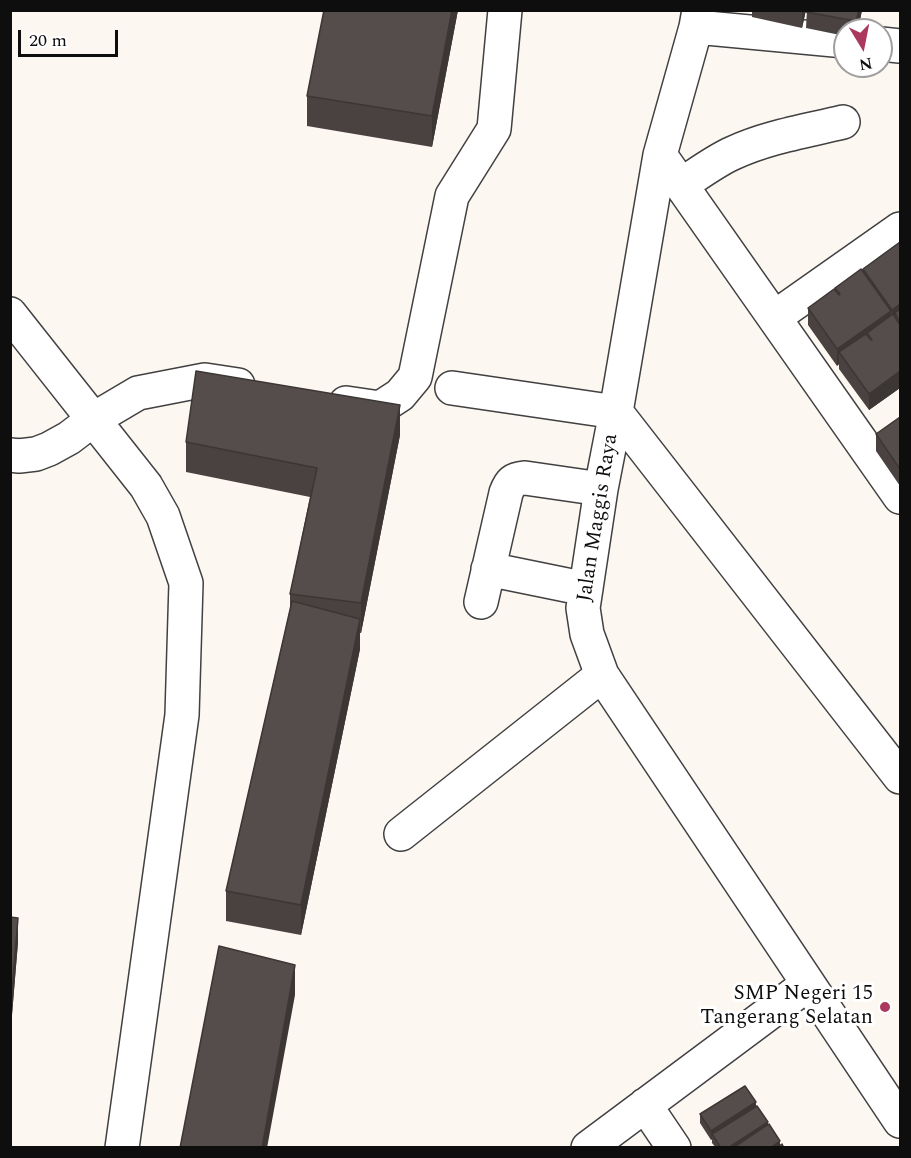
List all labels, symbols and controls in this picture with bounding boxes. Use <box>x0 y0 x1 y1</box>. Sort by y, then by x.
scale bar <box>21 18 122 56</box>
north arrow <box>833 18 893 78</box>
text: 20 m <box>29 27 67 54</box>
text: N <box>857 51 874 77</box>
street label: Jalan Maggis Raya <box>573 432 625 604</box>
place label: SMP Negeri 15 Tangerang Selatan <box>700 982 873 1032</box>
marker: SMP Negeri 15 Tangerang Selatan <box>878 1000 892 1014</box>

